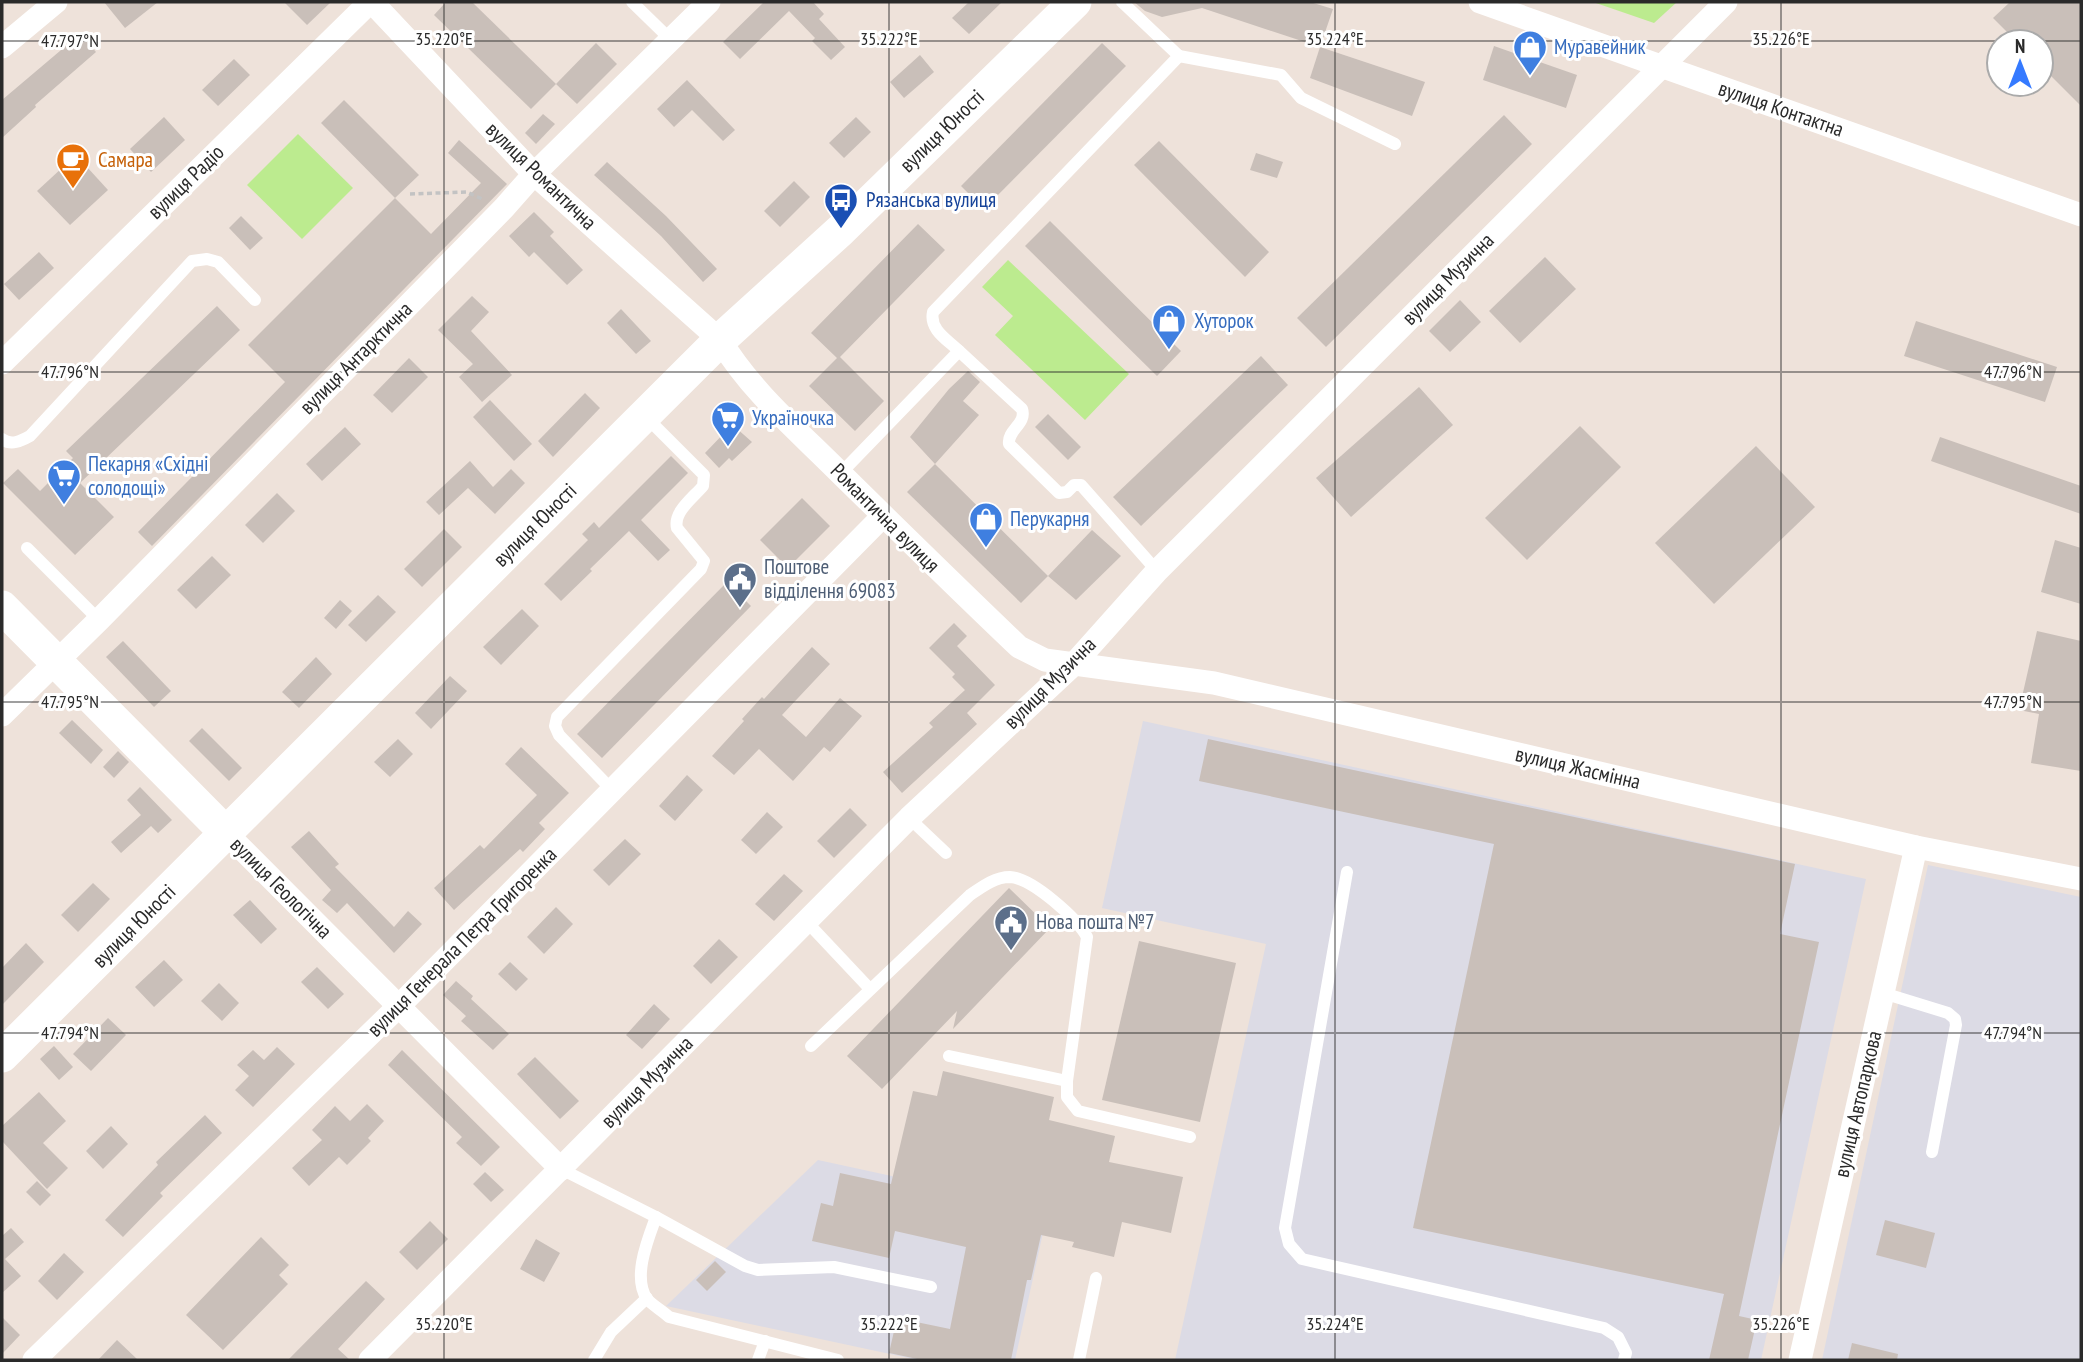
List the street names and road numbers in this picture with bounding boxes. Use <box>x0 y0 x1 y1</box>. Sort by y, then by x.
street label: вулиця Контактна <box>1715 74 1847 143</box>
street label: вулиця Юності <box>894 84 990 178</box>
street label: вулиця Романтична <box>480 116 602 235</box>
street label: вулиця Радіо <box>142 139 230 225</box>
street label: вулиця Музична <box>1396 227 1499 330</box>
street label: вулиця Антарктична <box>294 296 418 420</box>
street label: Романтична вулиця <box>825 457 946 578</box>
street label: вулиця Юності <box>487 477 582 572</box>
street label: вулиця Музична <box>998 631 1101 734</box>
street label: вулиця Жасмінна <box>1513 740 1643 795</box>
street label: вулиця Геологічна <box>225 831 338 944</box>
street label: вулиця Генерала Петра Григоренка <box>361 841 562 1042</box>
street label: вулиця Юності <box>86 878 181 973</box>
street label: вулиця Автопаркова <box>1828 1028 1887 1180</box>
street label: вулиця Музична <box>595 1030 698 1133</box>

